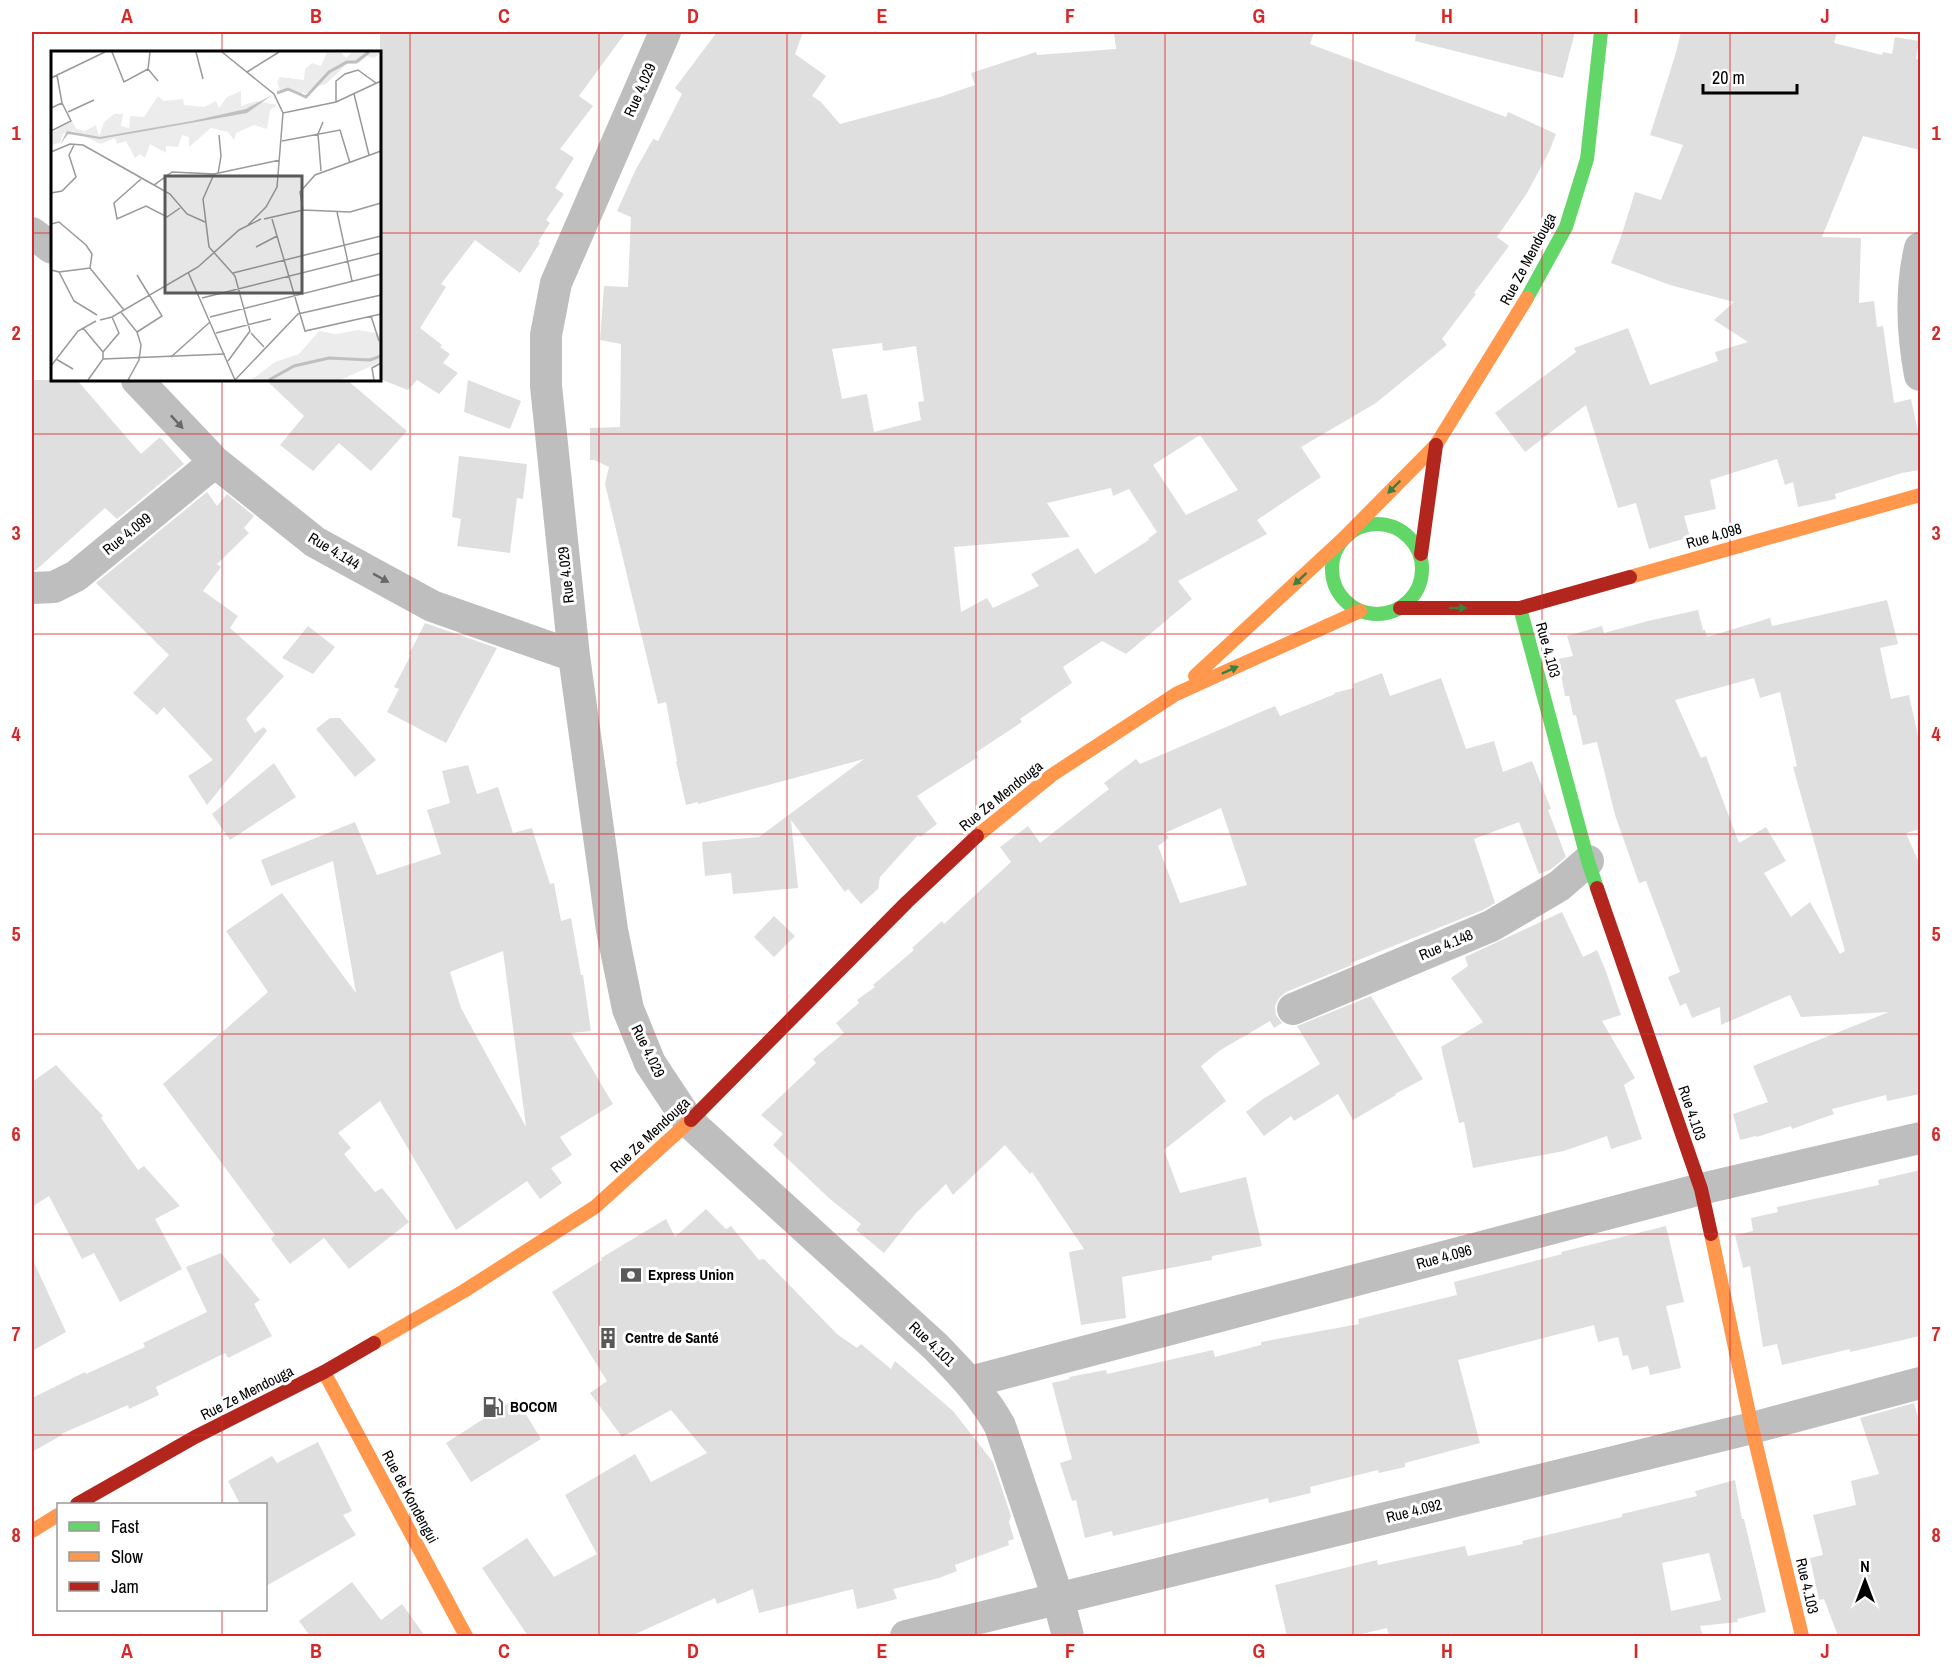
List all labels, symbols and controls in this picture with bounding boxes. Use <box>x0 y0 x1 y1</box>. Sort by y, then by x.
text: A <box>121 2 133 29</box>
text: B <box>310 2 322 29</box>
text: C <box>498 2 510 29</box>
text: D <box>687 2 699 29</box>
text: E <box>877 2 888 29</box>
text: F <box>1065 2 1075 29</box>
text: G <box>1253 2 1265 29</box>
text: H <box>1441 2 1453 29</box>
text: I <box>1634 2 1638 29</box>
text: J <box>1820 2 1830 29</box>
inset map <box>51 51 381 381</box>
scale bar <box>1703 57 1798 95</box>
street label: Rue 4.029 <box>618 59 661 120</box>
text: 20 m <box>1712 65 1745 90</box>
text: 1 <box>11 119 21 146</box>
text: 1 <box>1931 119 1941 146</box>
street label: Rue Ze Mendouga <box>1494 209 1561 309</box>
text: 2 <box>11 319 21 346</box>
text: 2 <box>1931 319 1941 346</box>
one-way arrow <box>170 415 184 429</box>
one-way arrow <box>1388 479 1402 493</box>
street label: Rue 4.099 <box>98 507 155 560</box>
street label: Rue 4.098 <box>1684 518 1744 553</box>
text: 3 <box>11 519 21 546</box>
text: 3 <box>1931 519 1941 546</box>
street label: Rue 4.144 <box>305 527 364 574</box>
street label: Rue 4.029 <box>552 546 579 604</box>
one-way arrow <box>1293 571 1307 585</box>
one-way arrow <box>373 573 390 583</box>
one-way arrow <box>1448 603 1467 613</box>
street label: Rue 4.103 <box>1531 620 1566 680</box>
one-way arrow <box>1221 665 1238 674</box>
text: 4 <box>11 720 21 747</box>
text: 4 <box>1931 720 1941 747</box>
street label: Rue Ze Mendouga <box>954 755 1047 836</box>
text: 5 <box>11 920 21 947</box>
text: 5 <box>1931 920 1941 947</box>
street label: Rue 4.148 <box>1416 924 1476 965</box>
street label: Rue 4.029 <box>627 1021 670 1081</box>
street label: Rue 4.103 <box>1673 1083 1712 1143</box>
street label: Rue Ze Mendouga <box>605 1092 694 1177</box>
text: 6 <box>11 1120 21 1147</box>
text: 6 <box>1931 1120 1941 1147</box>
street label: Rue 4.096 <box>1414 1239 1474 1274</box>
bank icon: Express Union <box>619 1263 643 1287</box>
place label: Express Union <box>648 1264 734 1285</box>
street label: Rue 4.101 <box>905 1316 960 1371</box>
text: 7 <box>11 1320 21 1347</box>
text: 7 <box>1931 1320 1941 1347</box>
building icon: Centre de Santé <box>596 1326 620 1350</box>
place label: Centre de Santé <box>625 1327 719 1348</box>
street label: Rue Ze Mendouga <box>197 1360 297 1425</box>
fuel station icon: BOCOM <box>481 1395 505 1419</box>
place label: BOCOM <box>510 1396 557 1417</box>
street label: Rue de Kondengui <box>377 1447 444 1547</box>
street label: Rue 4.092 <box>1384 1493 1444 1528</box>
legend <box>57 1503 267 1611</box>
text: Fast <box>111 1514 139 1539</box>
text: 8 <box>11 1521 21 1548</box>
text: 8 <box>1931 1521 1941 1548</box>
text: Slow <box>111 1544 143 1569</box>
north arrow <box>1835 1551 1895 1611</box>
text: N <box>1860 1555 1870 1577</box>
street label: Rue 4.103 <box>1791 1556 1824 1616</box>
text: Jam <box>111 1574 139 1599</box>
text: A <box>121 1637 133 1664</box>
text: B <box>310 1637 322 1664</box>
text: C <box>498 1637 510 1664</box>
text: D <box>687 1637 699 1664</box>
text: E <box>877 1637 888 1664</box>
text: F <box>1065 1637 1075 1664</box>
text: G <box>1253 1637 1265 1664</box>
text: H <box>1441 1637 1453 1664</box>
text: I <box>1634 1637 1638 1664</box>
text: J <box>1820 1637 1830 1664</box>

